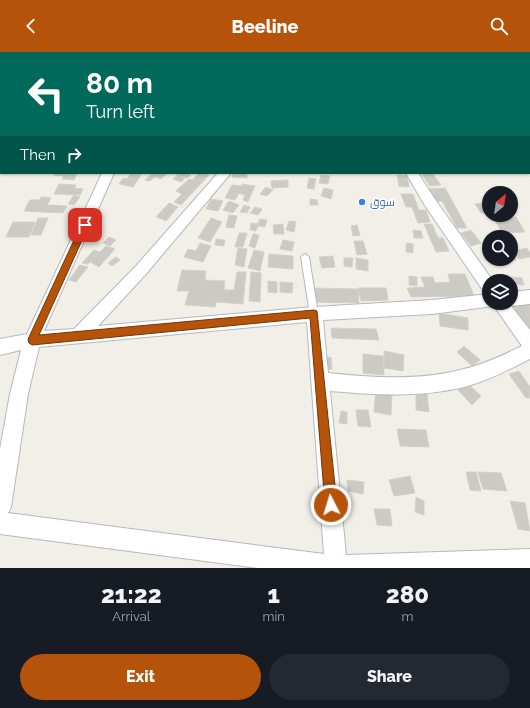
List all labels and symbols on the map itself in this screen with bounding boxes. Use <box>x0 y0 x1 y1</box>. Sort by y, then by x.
north arrow <box>482 186 518 222</box>
place label: سوق <box>370 196 395 209</box>
marker: سوق <box>357 197 367 207</box>
pin <box>68 208 102 242</box>
position arrow <box>310 484 352 526</box>

